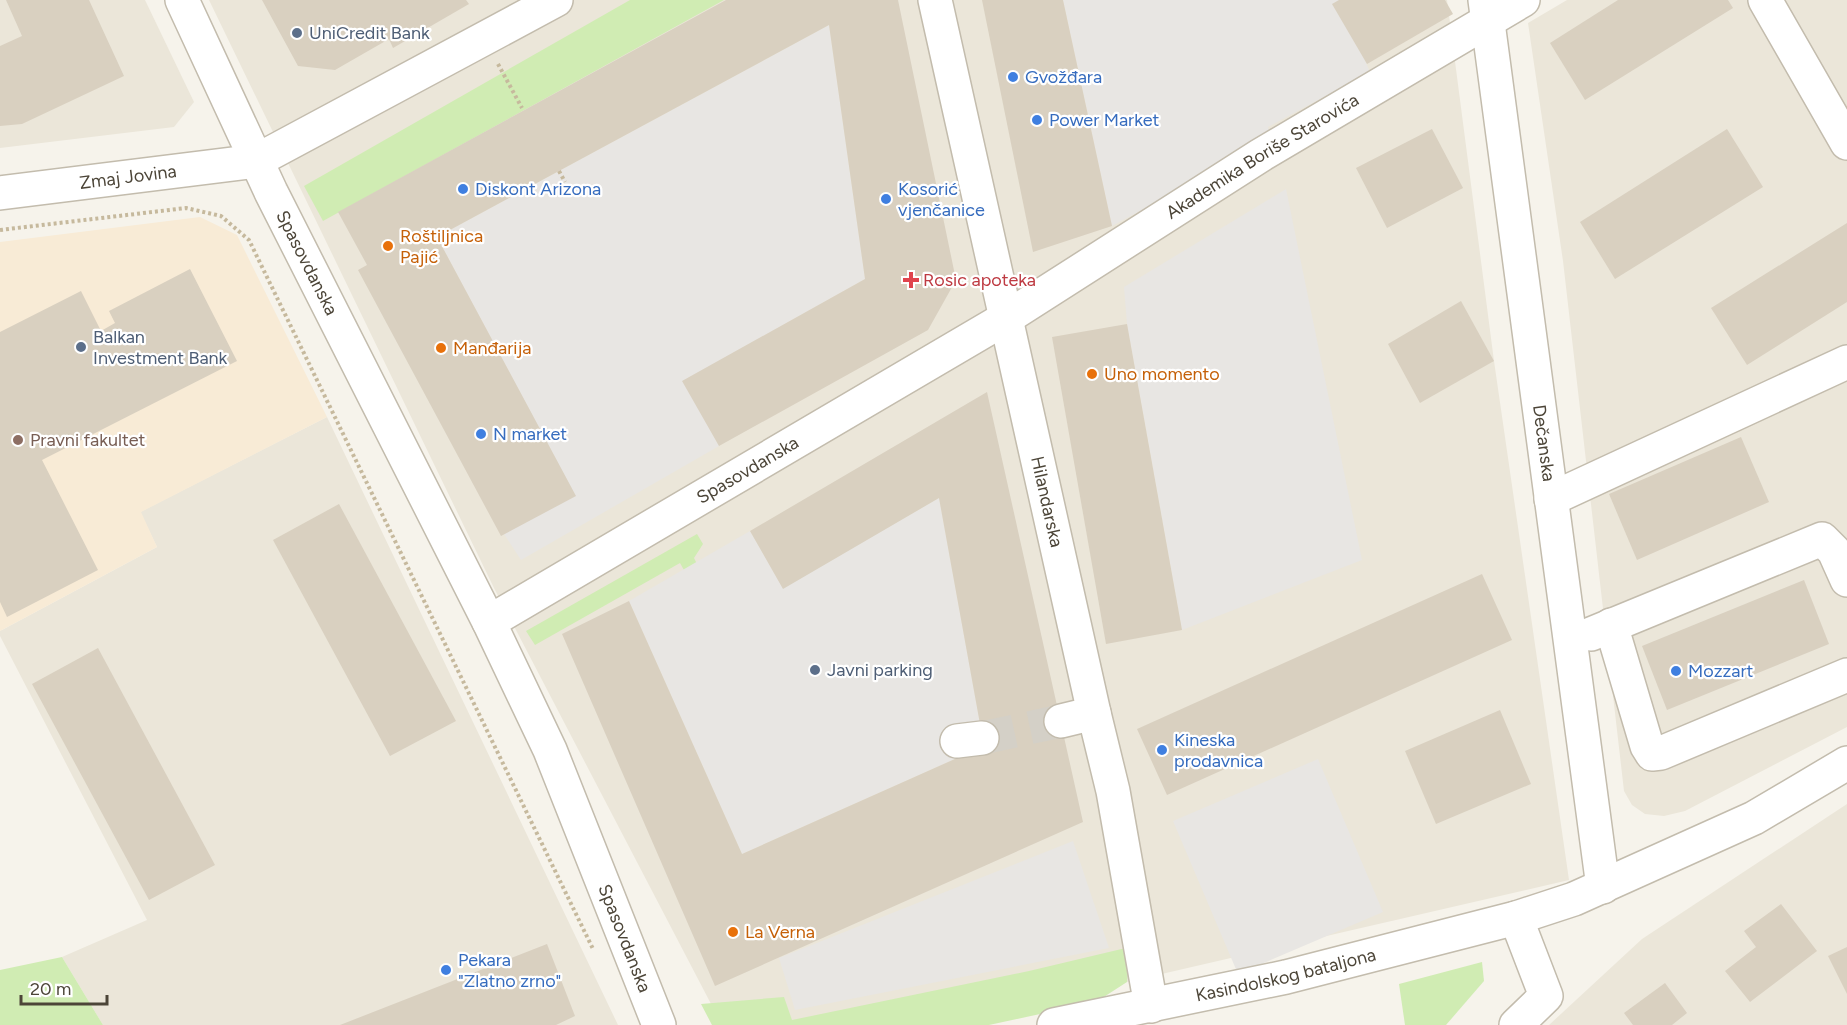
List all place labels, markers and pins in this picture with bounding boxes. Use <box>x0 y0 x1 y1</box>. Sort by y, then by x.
place label: UniCredit Bank <box>309 22 430 44</box>
marker: UniCredit Bank <box>290 26 304 40</box>
place label: Gvožđara <box>1025 66 1102 88</box>
marker: Gvožđara <box>1006 70 1020 84</box>
place label: Power Market <box>1049 109 1160 131</box>
marker: Power Market <box>1030 113 1044 127</box>
place label: Diskont Arizona <box>475 178 601 200</box>
place label: Kosorić vjenčanice <box>898 178 985 221</box>
marker: Diskont Arizona <box>456 182 470 196</box>
marker: Kosorić vjenčanice <box>879 192 893 206</box>
place label: Roštiljnica Pajić <box>400 225 483 268</box>
marker: Roštiljnica Pajić <box>381 239 395 253</box>
place label: Rosic apoteka <box>923 269 1036 291</box>
marker: Rosic apoteka <box>904 273 918 287</box>
place label: Balkan Investment Bank <box>93 326 228 369</box>
place label: Manđarija <box>453 337 531 359</box>
marker: Balkan Investment Bank <box>74 340 88 354</box>
marker: Manđarija <box>434 341 448 355</box>
place label: Uno momento <box>1104 363 1220 385</box>
marker: Uno momento <box>1085 367 1099 381</box>
place label: N market <box>493 423 567 445</box>
marker: N market <box>474 427 488 441</box>
place label: Pravni fakultet <box>30 429 146 451</box>
marker: Pravni fakultet <box>11 433 25 447</box>
place label: Javni parking <box>827 659 933 681</box>
place label: Mozzart <box>1688 660 1754 682</box>
marker: Javni parking <box>808 663 822 677</box>
marker: Mozzart <box>1669 664 1683 678</box>
place label: Kineska prodavnica <box>1174 729 1263 772</box>
marker: Kineska prodavnica <box>1155 743 1169 757</box>
place label: La Verna <box>745 921 815 943</box>
marker: La Verna <box>726 925 740 939</box>
place label: Pekara "Zlatno zrno" <box>458 949 561 992</box>
marker: Pekara "Zlatno zrno" <box>439 963 453 977</box>

